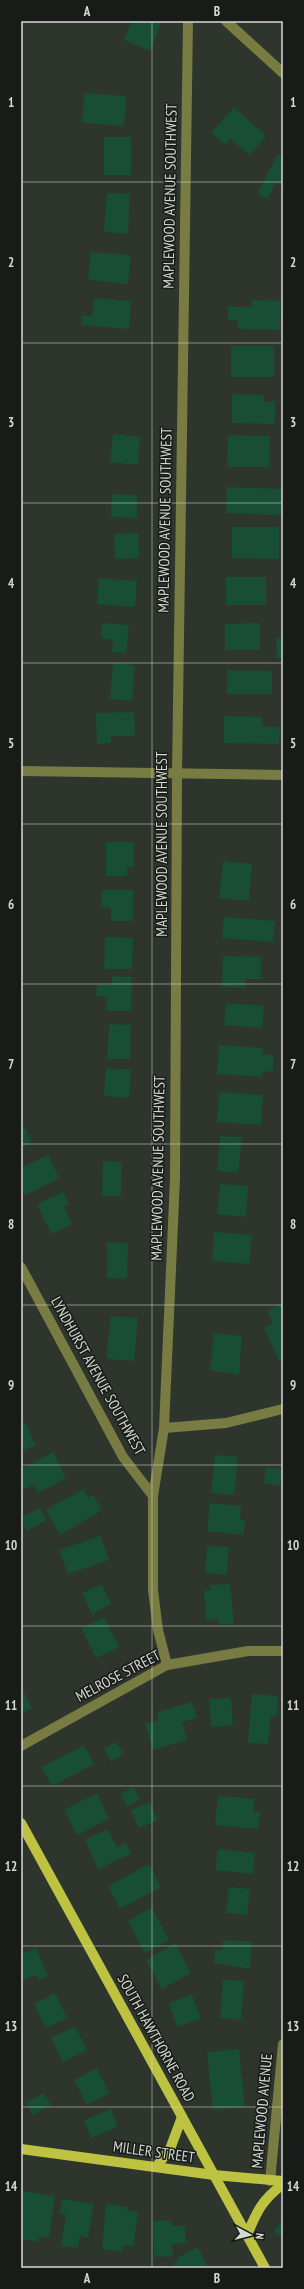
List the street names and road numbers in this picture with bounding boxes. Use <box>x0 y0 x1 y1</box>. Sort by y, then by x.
street label: MAPLEWOOD AVENUE SOUTHWEST <box>158 103 181 289</box>
street label: MAPLEWOOD AVENUE SOUTHWEST <box>153 427 176 613</box>
street label: MAPLEWOOD AVENUE SOUTHWEST <box>152 751 171 937</box>
street label: MAPLEWOOD AVENUE SOUTHWEST <box>146 1075 169 1261</box>
street label: LYNDHURST AVENUE SOUTHWEST <box>47 1293 150 1459</box>
street label: MELROSE STREET <box>72 1645 164 1706</box>
street label: SOUTH HAWTHORNE ROAD <box>114 1971 199 2105</box>
street label: MAPLEWOOD AVENUE <box>247 2053 276 2169</box>
street label: MILLER STREET <box>112 2136 196 2167</box>

